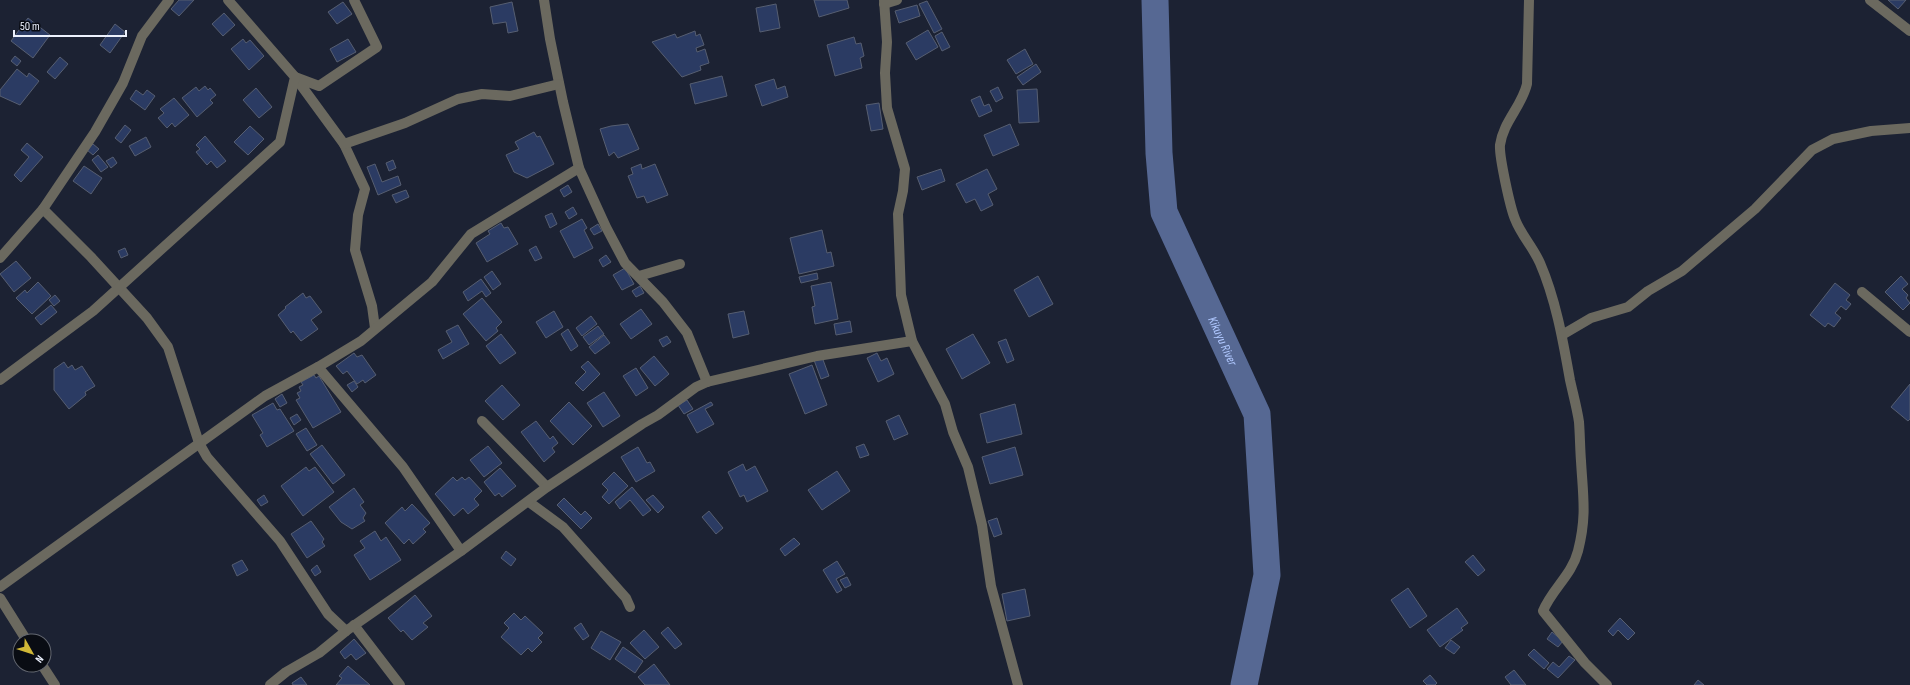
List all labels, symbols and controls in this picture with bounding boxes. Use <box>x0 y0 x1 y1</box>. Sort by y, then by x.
scale bar <box>14 12 126 38</box>
text: 50 m <box>20 19 40 34</box>
water label: Kikuyu River <box>1204 314 1241 370</box>
north arrow <box>12 633 52 673</box>
text: N <box>32 653 46 665</box>

